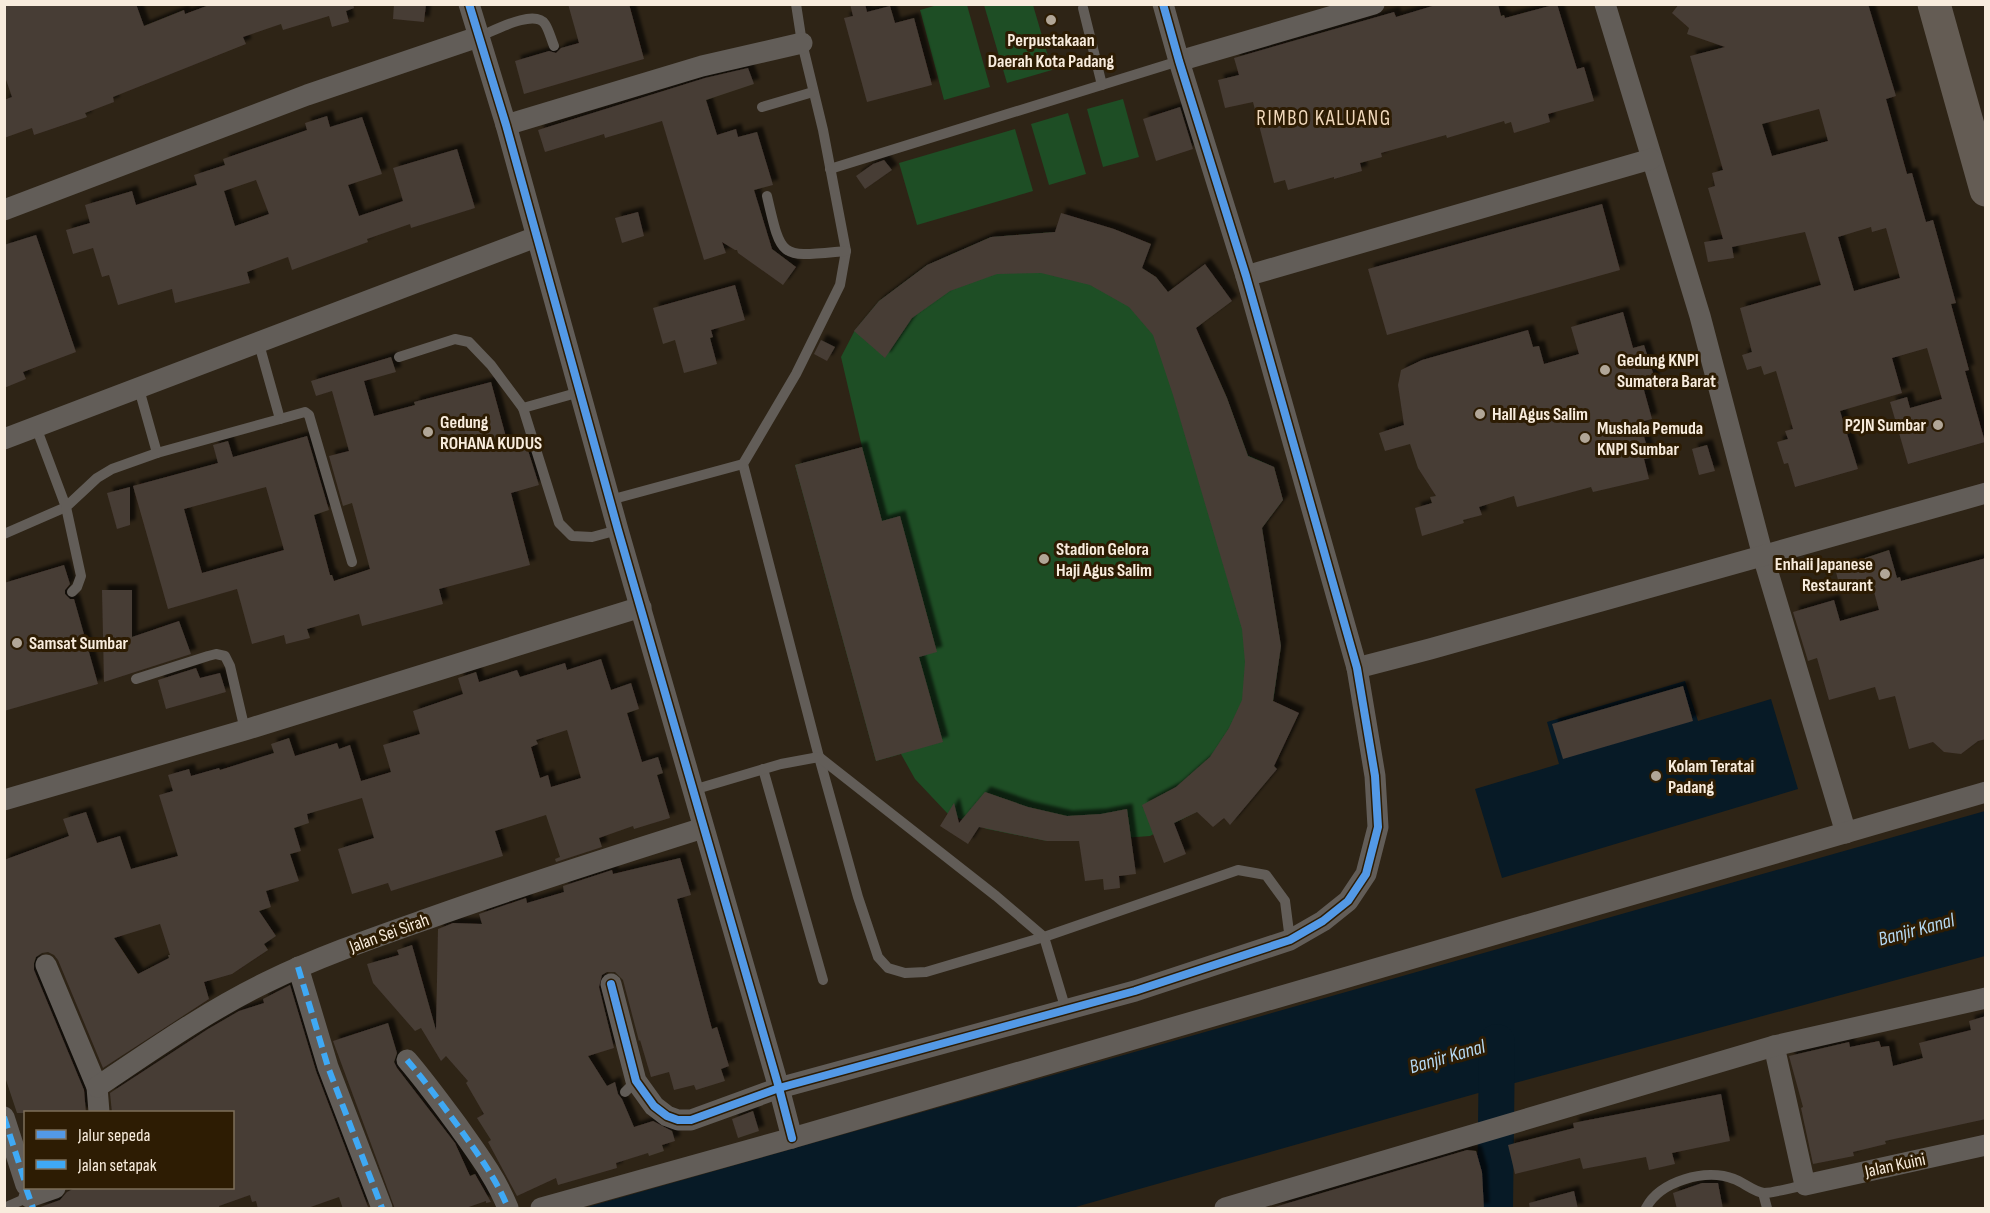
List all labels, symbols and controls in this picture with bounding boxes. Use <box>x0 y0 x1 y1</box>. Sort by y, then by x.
marker: Perpustakaan Daerah Kota Padang <box>1044 13 1058 27</box>
place label: Perpustakaan Daerah Kota Padang <box>988 30 1115 72</box>
district label: RIMBO KALUANG <box>1256 106 1392 131</box>
place label: Gedung KNPI Sumatera Barat <box>1617 350 1716 392</box>
marker: Gedung KNPI Sumatera Barat <box>1598 363 1612 377</box>
place label: Hall Agus Salim <box>1492 404 1588 425</box>
marker: Hall Agus Salim <box>1473 407 1487 421</box>
place label: Gedung ROHANA KUDUS <box>440 412 542 454</box>
place label: P2JN Sumbar <box>1845 415 1926 436</box>
place label: Mushala Pemuda KNPI Sumbar <box>1597 418 1703 460</box>
marker: P2JN Sumbar <box>1931 418 1945 432</box>
marker: Gedung ROHANA KUDUS <box>421 425 435 439</box>
marker: Mushala Pemuda KNPI Sumbar <box>1578 431 1592 445</box>
place label: Stadion Gelora Haji Agus Salim <box>1056 539 1152 581</box>
marker: Stadion Gelora Haji Agus Salim <box>1037 552 1051 566</box>
place label: Enhaii Japanese Restaurant <box>1775 554 1873 596</box>
marker: Enhaii Japanese Restaurant <box>1878 567 1892 581</box>
place label: Samsat Sumbar <box>29 633 129 654</box>
marker: Samsat Sumbar <box>10 636 24 650</box>
place label: Kolam Teratai Padang <box>1668 756 1754 798</box>
marker: Kolam Teratai Padang <box>1649 769 1663 783</box>
water label: Banjir Kanal <box>1876 908 1958 952</box>
street label: Jalan Sei Sirah <box>346 909 432 958</box>
water label: Banjir Kanal <box>1407 1034 1489 1079</box>
legend <box>24 1111 234 1189</box>
text: Jalur sepeda <box>77 1125 150 1146</box>
street label: Jalan Kuini <box>1862 1149 1927 1182</box>
text: Jalan setapak <box>77 1155 157 1176</box>

